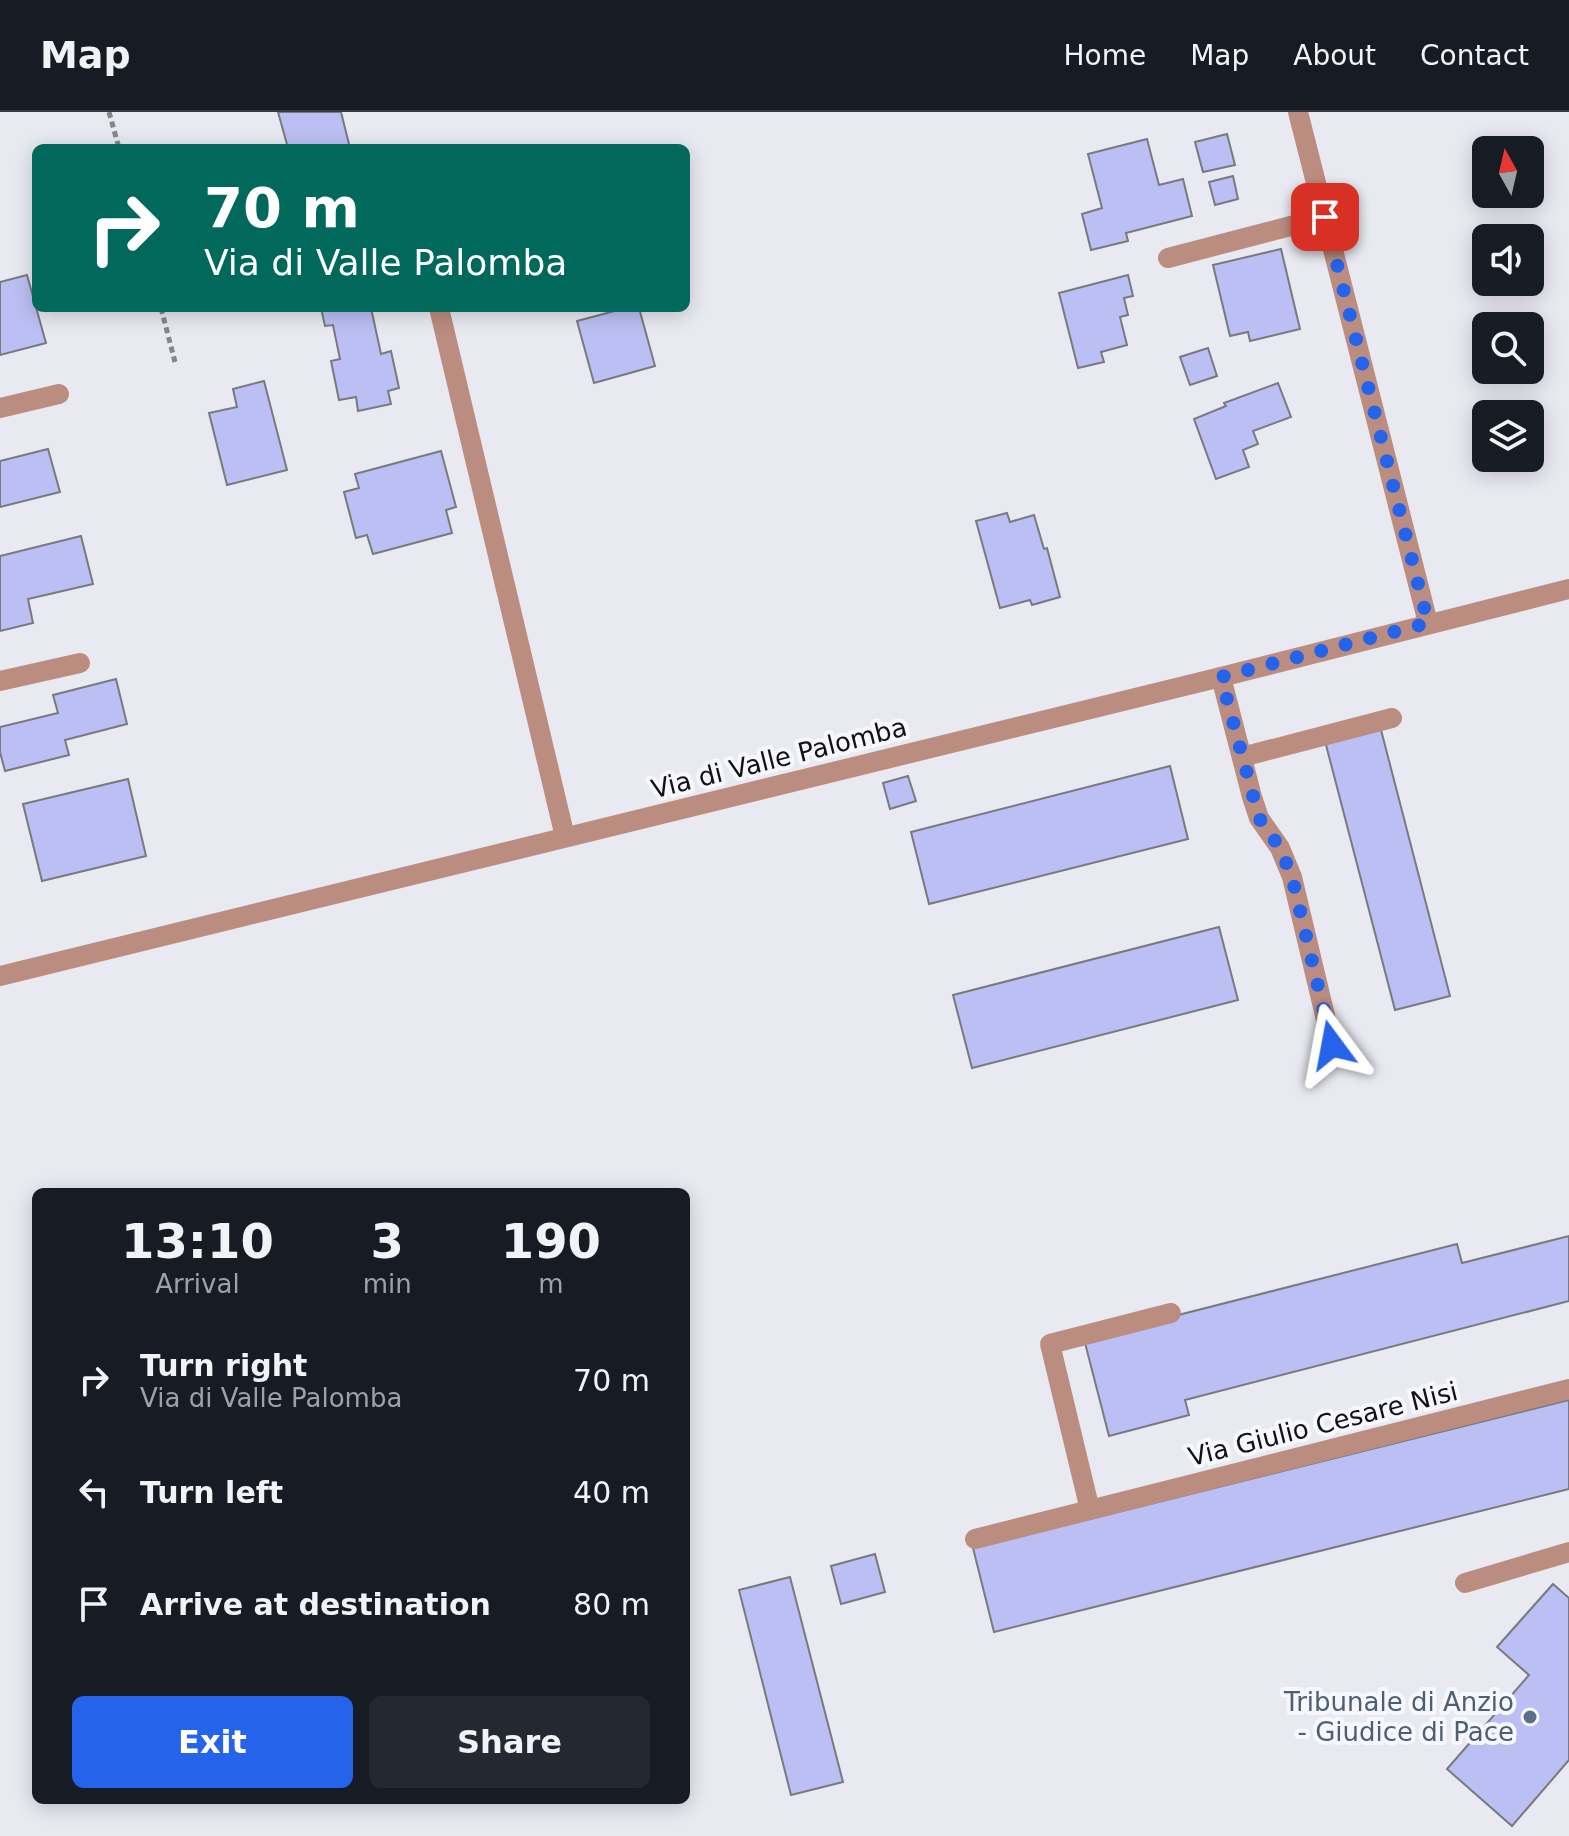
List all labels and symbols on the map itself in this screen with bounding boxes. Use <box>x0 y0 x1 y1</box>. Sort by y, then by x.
north arrow <box>1472 136 1544 208</box>
pin <box>1291 183 1359 251</box>
street label: Via di Valle Palomba <box>648 712 910 804</box>
position arrow <box>1290 1003 1374 1087</box>
street label: Via Giulio Cesare Nisi <box>1185 1376 1461 1472</box>
place label: Tribunale di Anzio - Giudice di Pace <box>1283 1687 1514 1747</box>
marker: Tribunale di Anzio - Giudice di Pace <box>1521 1708 1539 1726</box>

